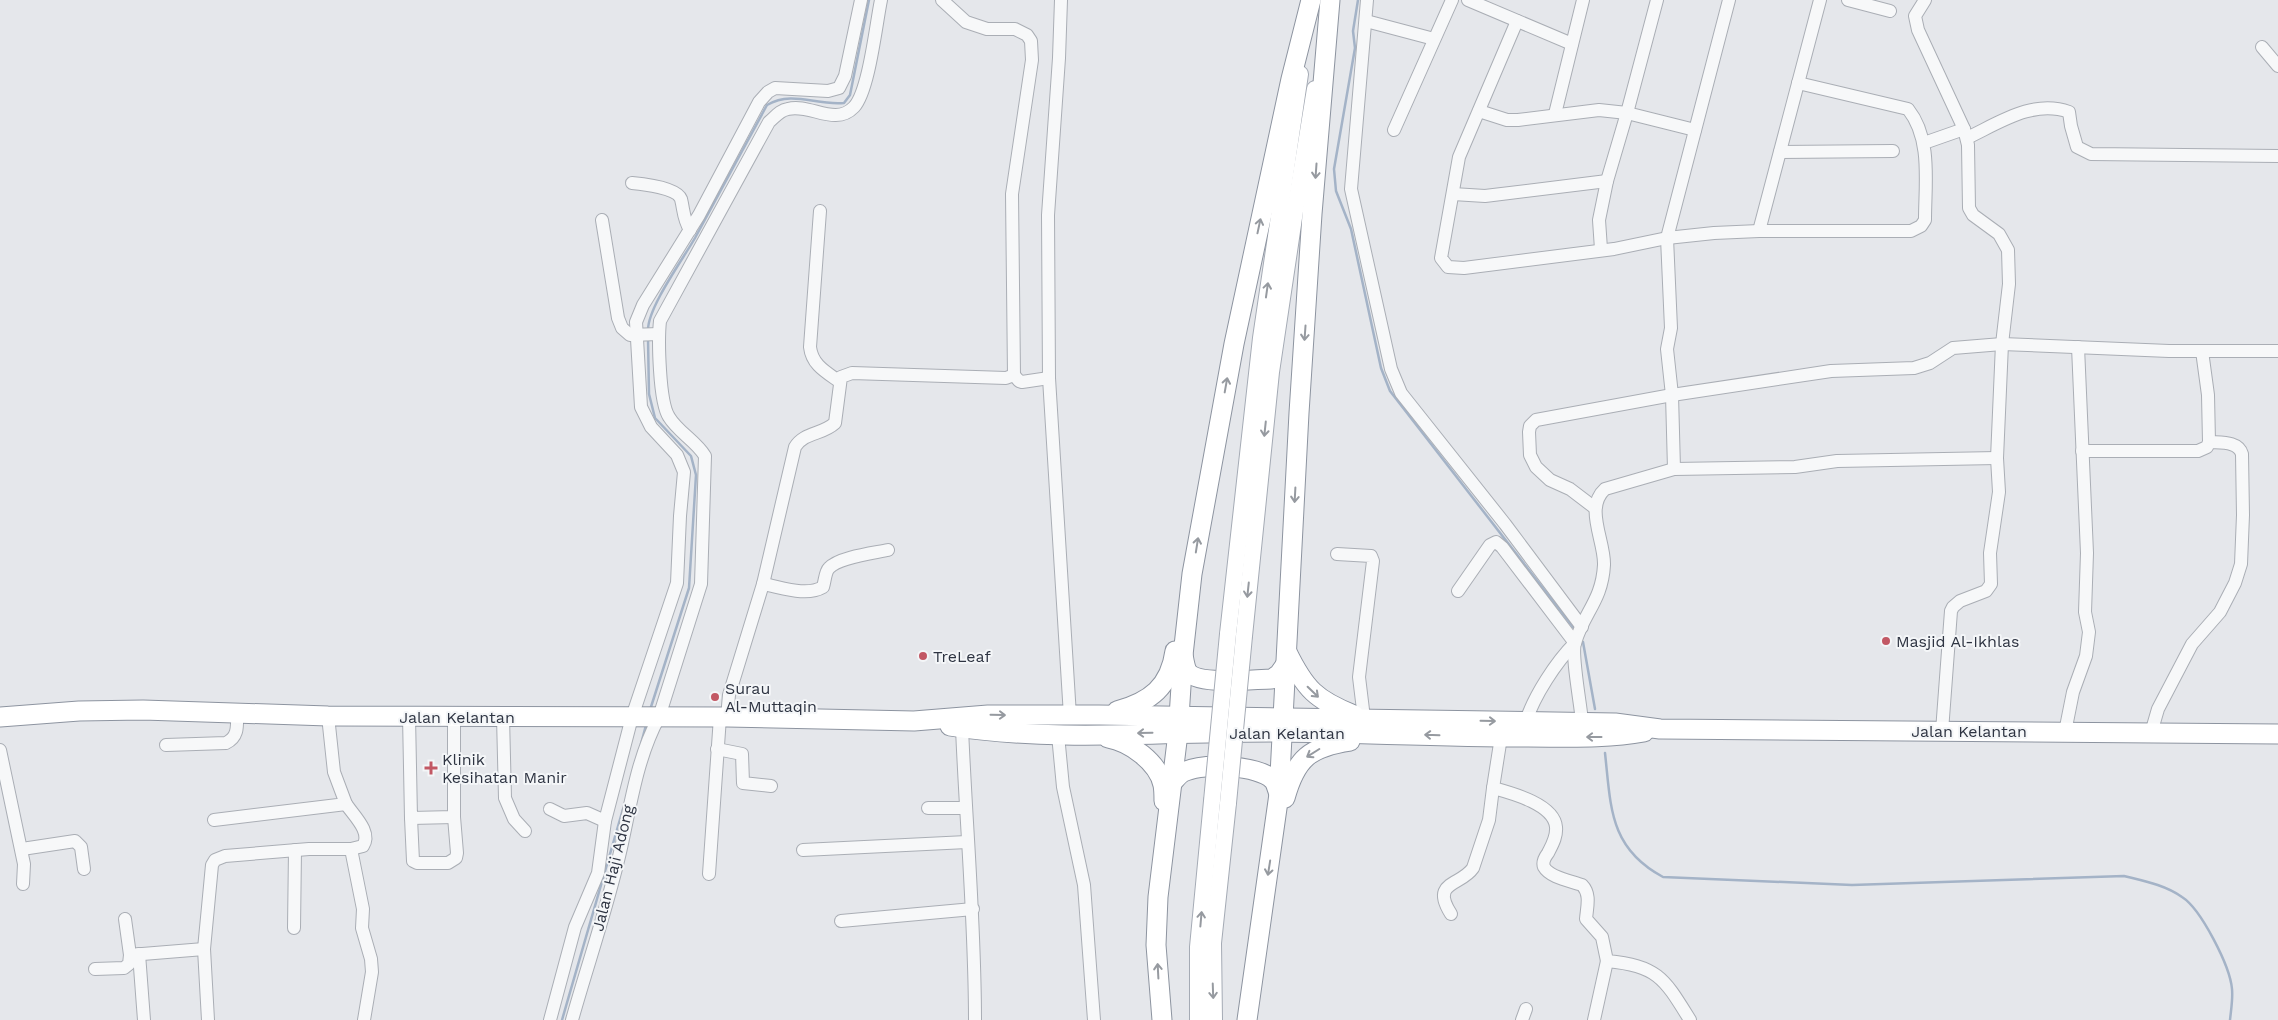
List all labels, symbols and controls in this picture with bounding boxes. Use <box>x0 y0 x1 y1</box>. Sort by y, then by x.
one-way arrow <box>1311 162 1320 178</box>
one-way arrow <box>1255 219 1264 235</box>
one-way arrow <box>1263 283 1273 299</box>
one-way arrow <box>1300 324 1309 340</box>
one-way arrow <box>1222 378 1231 394</box>
one-way arrow <box>1260 421 1270 437</box>
one-way arrow <box>1290 486 1300 503</box>
one-way arrow <box>1192 537 1202 553</box>
one-way arrow <box>1243 582 1253 598</box>
place label: Masjid Al-Ikhlas <box>1896 632 2019 651</box>
marker: Masjid Al-Ikhlas <box>1880 635 1892 647</box>
place label: TreLeaf <box>933 647 992 666</box>
marker: TreLeaf <box>917 650 929 662</box>
place label: Surau Al-Muttaqin <box>725 679 817 716</box>
one-way arrow <box>1307 686 1319 698</box>
marker: Surau Al-Muttaqin <box>709 691 721 703</box>
street label: Jalan Kelantan <box>399 708 515 727</box>
one-way arrow <box>990 710 1006 720</box>
one-way arrow <box>1480 716 1496 725</box>
street label: Jalan Kelantan <box>1911 722 2027 741</box>
street label: Jalan Kelantan <box>1229 724 1345 743</box>
one-way arrow <box>1137 728 1154 738</box>
one-way arrow <box>1424 731 1440 740</box>
one-way arrow <box>1587 732 1603 742</box>
one-way arrow <box>1306 748 1320 759</box>
place label: Klinik Kesihatan Manir <box>442 750 567 787</box>
marker: Klinik Kesihatan Manir <box>424 761 438 775</box>
street label: Jalan Haji Adong <box>588 802 638 933</box>
one-way arrow <box>1264 859 1274 875</box>
one-way arrow <box>1196 911 1205 927</box>
one-way arrow <box>1153 964 1162 980</box>
one-way arrow <box>1208 983 1217 999</box>

